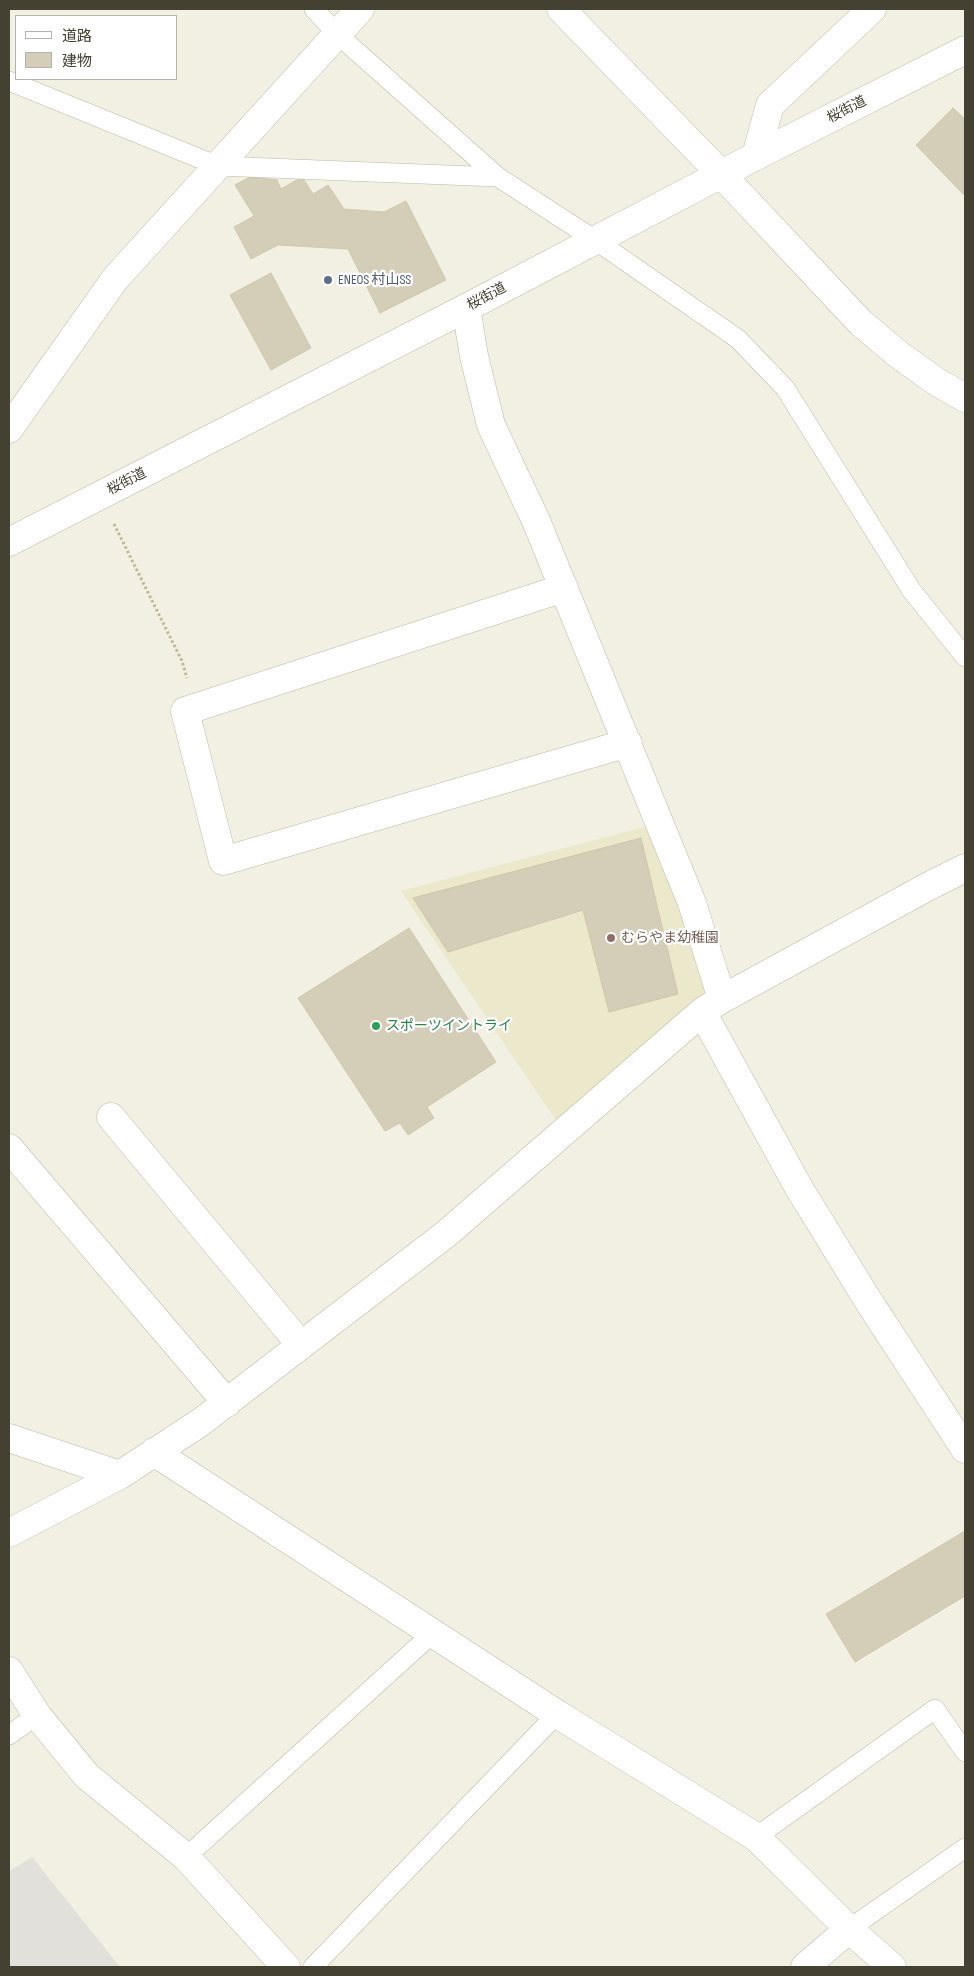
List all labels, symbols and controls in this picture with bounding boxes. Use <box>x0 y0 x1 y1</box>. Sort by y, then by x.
legend <box>15 15 178 80</box>
text: 道路 <box>62 27 92 46</box>
text: 建物 <box>62 52 92 71</box>
street label: 桜街道 <box>824 93 870 127</box>
place label: ENEOS 村山SS <box>338 272 411 288</box>
marker: ENEOS 村山SS <box>322 274 334 286</box>
street label: 桜街道 <box>465 280 509 314</box>
street label: 桜街道 <box>104 465 150 499</box>
place label: むらやま幼稚園 <box>621 930 719 946</box>
marker: むらやま幼稚園 <box>605 932 617 944</box>
place label: スポーツイントライ <box>386 1018 512 1034</box>
marker: スポーツイントライ <box>370 1020 382 1032</box>

